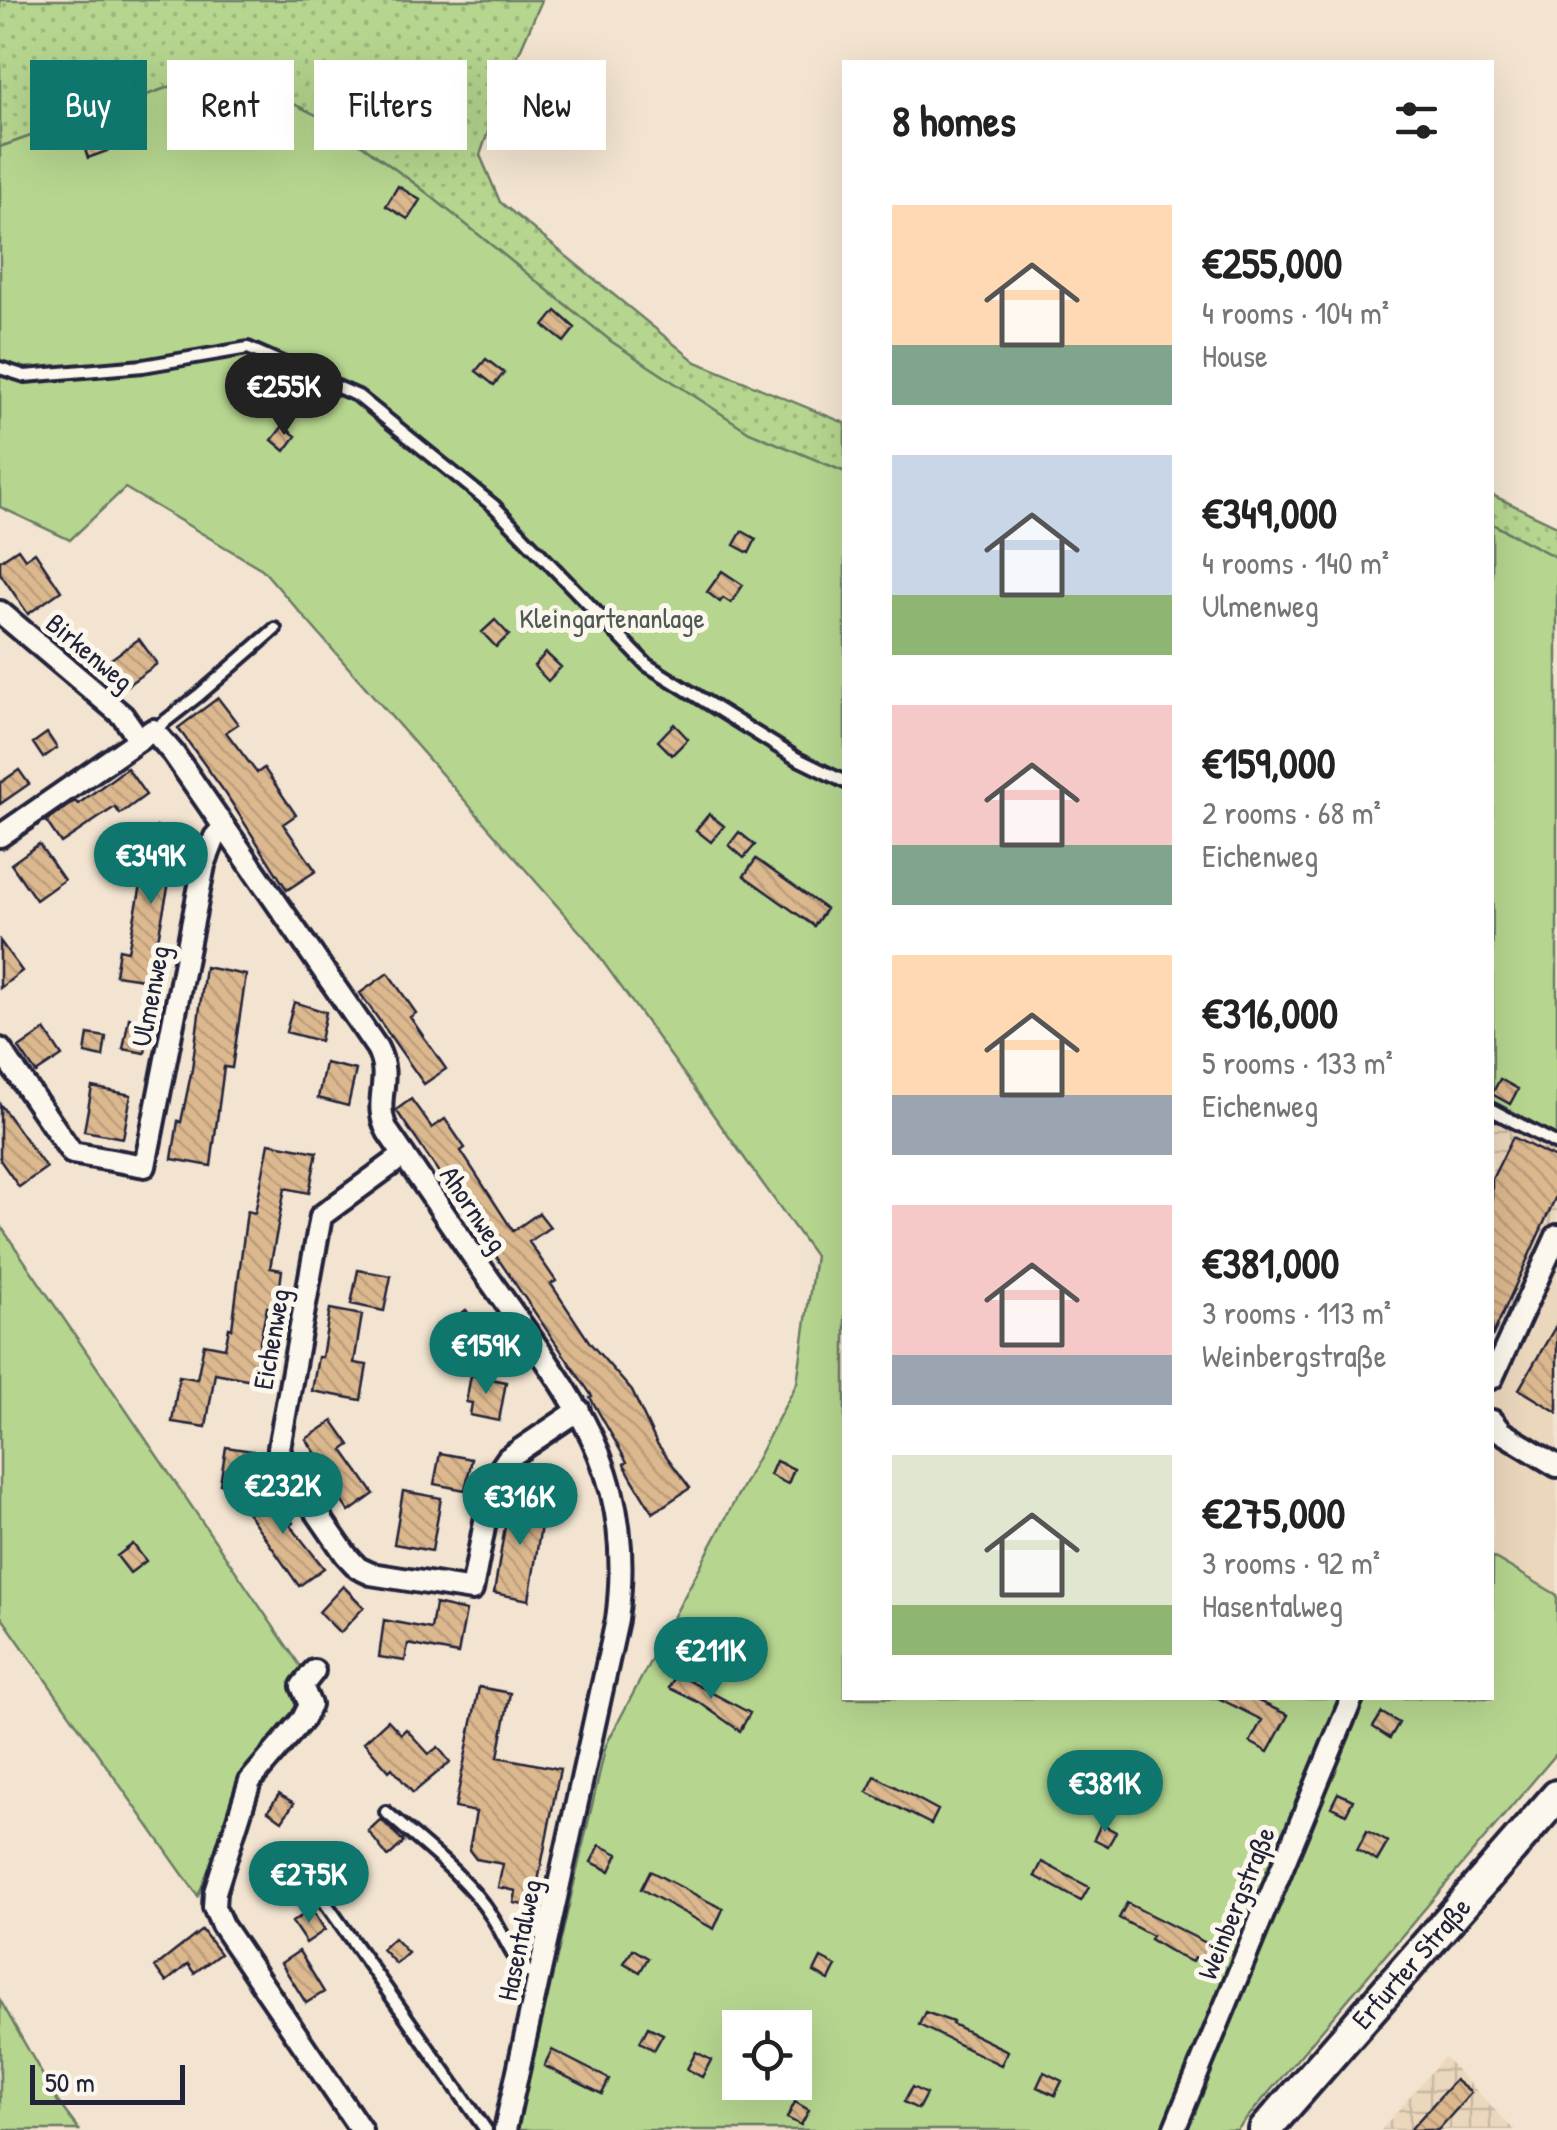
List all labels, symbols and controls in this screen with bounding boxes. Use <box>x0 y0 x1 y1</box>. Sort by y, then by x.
chip: Buy <box>30 60 147 150</box>
chip: Rent <box>167 60 294 150</box>
chip: Filters <box>314 60 467 150</box>
chip: New <box>487 60 606 150</box>
text: 8 homes <box>892 92 1016 149</box>
icon: filters <box>1389 93 1444 148</box>
text: €255,000 <box>1202 234 1342 291</box>
icon: home <box>972 245 1092 365</box>
text: 4 rooms · 104 m² <box>1202 291 1389 334</box>
text: House <box>1202 334 1268 377</box>
pin: €255K <box>214 353 354 438</box>
text: €255K <box>247 364 321 407</box>
text: €349,000 <box>1202 484 1337 541</box>
icon: home <box>972 495 1092 615</box>
text: 4 rooms · 140 m² <box>1202 541 1389 584</box>
text: Ulmenweg <box>1202 584 1319 627</box>
park label: Kleingartenanlage <box>519 599 705 637</box>
street label: Birkenweg <box>38 604 142 700</box>
text: €159,000 <box>1202 734 1336 791</box>
icon: home <box>972 745 1092 865</box>
text: 2 rooms · 68 m² <box>1202 791 1381 834</box>
pin: €349K <box>81 822 221 907</box>
text: €349K <box>116 833 186 876</box>
text: Eichenweg <box>1202 834 1318 877</box>
street label: Ulmenweg <box>122 942 178 1050</box>
text: €316,000 <box>1202 984 1338 1041</box>
icon: home <box>972 995 1092 1115</box>
text: 5 rooms · 133 m² <box>1202 1041 1393 1084</box>
text: Eichenweg <box>1202 1084 1318 1127</box>
street label: Ahornweg <box>431 1158 517 1260</box>
text: €381,000 <box>1202 1234 1339 1291</box>
icon: home <box>972 1245 1092 1365</box>
street label: Eichenweg <box>243 1286 299 1392</box>
text: 3 rooms · 113 m² <box>1202 1291 1391 1334</box>
pin: €159K <box>416 1312 556 1397</box>
text: €159K <box>451 1323 521 1366</box>
text: Weinbergstraße <box>1202 1334 1386 1377</box>
pin: €232K <box>213 1452 353 1537</box>
text: €232K <box>245 1463 321 1506</box>
pin: €316K <box>450 1463 590 1548</box>
text: €316K <box>485 1474 555 1517</box>
text: €275,000 <box>1202 1484 1345 1541</box>
icon: home <box>972 1495 1092 1615</box>
text: 3 rooms · 92 m² <box>1202 1541 1380 1584</box>
text: Hasentalweg <box>1202 1584 1343 1627</box>
pin: €211K <box>641 1617 781 1702</box>
text: €211K <box>676 1628 746 1671</box>
pin: €381K <box>1035 1750 1175 1835</box>
text: €381K <box>1069 1761 1141 1804</box>
street label: Weinbergstraße <box>1188 1821 1284 1985</box>
pin: €275K <box>239 1841 379 1926</box>
text: €275K <box>271 1852 347 1895</box>
street label: Hasentalweg <box>488 1876 550 2004</box>
street label: Erfurter Straße <box>1343 1889 1479 2037</box>
map controls <box>722 2010 812 2100</box>
button: locate <box>722 2010 812 2100</box>
scale bar <box>30 2060 185 2104</box>
text: 50 m <box>45 2063 95 2101</box>

